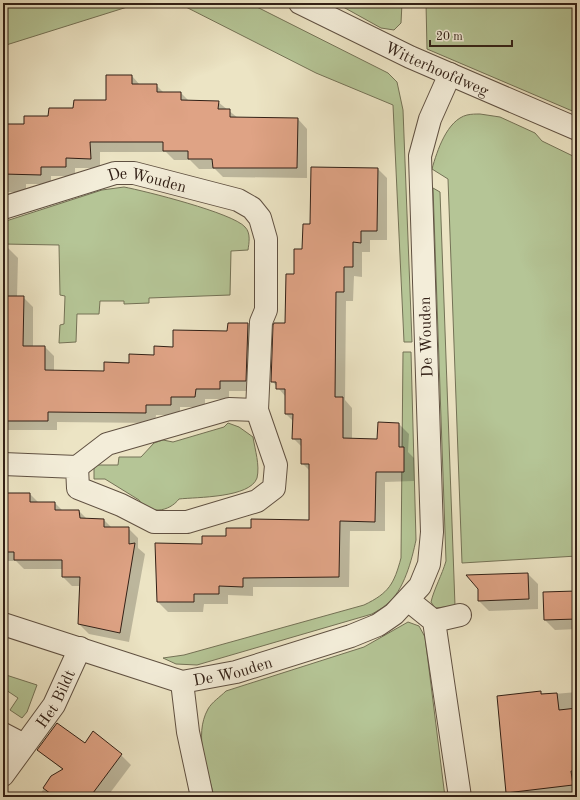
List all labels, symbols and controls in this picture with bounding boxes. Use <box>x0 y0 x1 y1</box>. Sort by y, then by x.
scale bar <box>430 22 512 48</box>
text: 20 m <box>436 31 463 43</box>
street label: Witterhoofdweg <box>382 40 491 100</box>
street label: De Wouden <box>106 166 188 196</box>
street label: De Wouden <box>418 296 436 378</box>
street label: De Wouden <box>192 655 275 690</box>
street label: Het Bildt <box>34 667 79 731</box>

